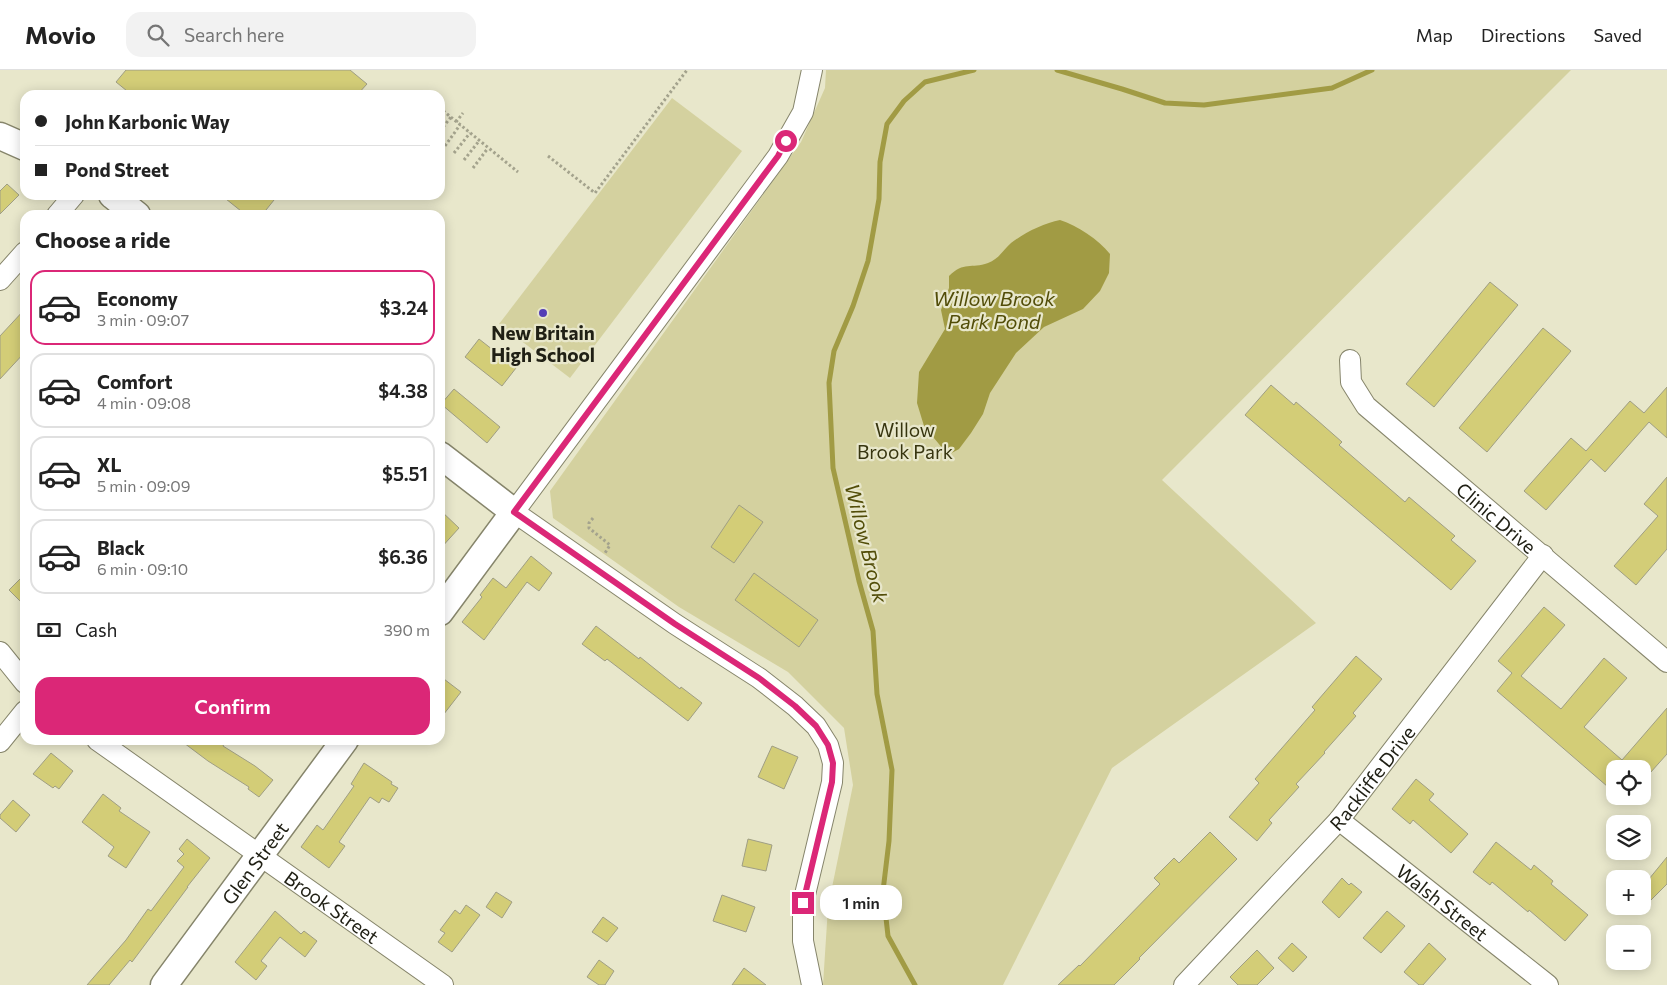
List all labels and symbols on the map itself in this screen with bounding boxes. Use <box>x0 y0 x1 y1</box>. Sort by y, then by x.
route start <box>775 130 797 152</box>
water label: Willow Brook Park Pond <box>933 286 1056 333</box>
marker: New Britain High School <box>537 307 549 319</box>
place label: New Britain High School <box>491 321 595 366</box>
park label: Willow Brook Park <box>857 418 953 463</box>
street label: Clinic Drive <box>1452 477 1541 558</box>
water label: Willow Brook <box>841 481 894 606</box>
street label: Rackliffe Drive <box>1324 721 1419 835</box>
street label: Glen Street <box>216 817 293 909</box>
street label: Walsh Street <box>1392 859 1493 945</box>
street label: Brook Street <box>281 865 384 948</box>
callout: 1 min <box>820 886 903 920</box>
route end <box>792 892 814 914</box>

